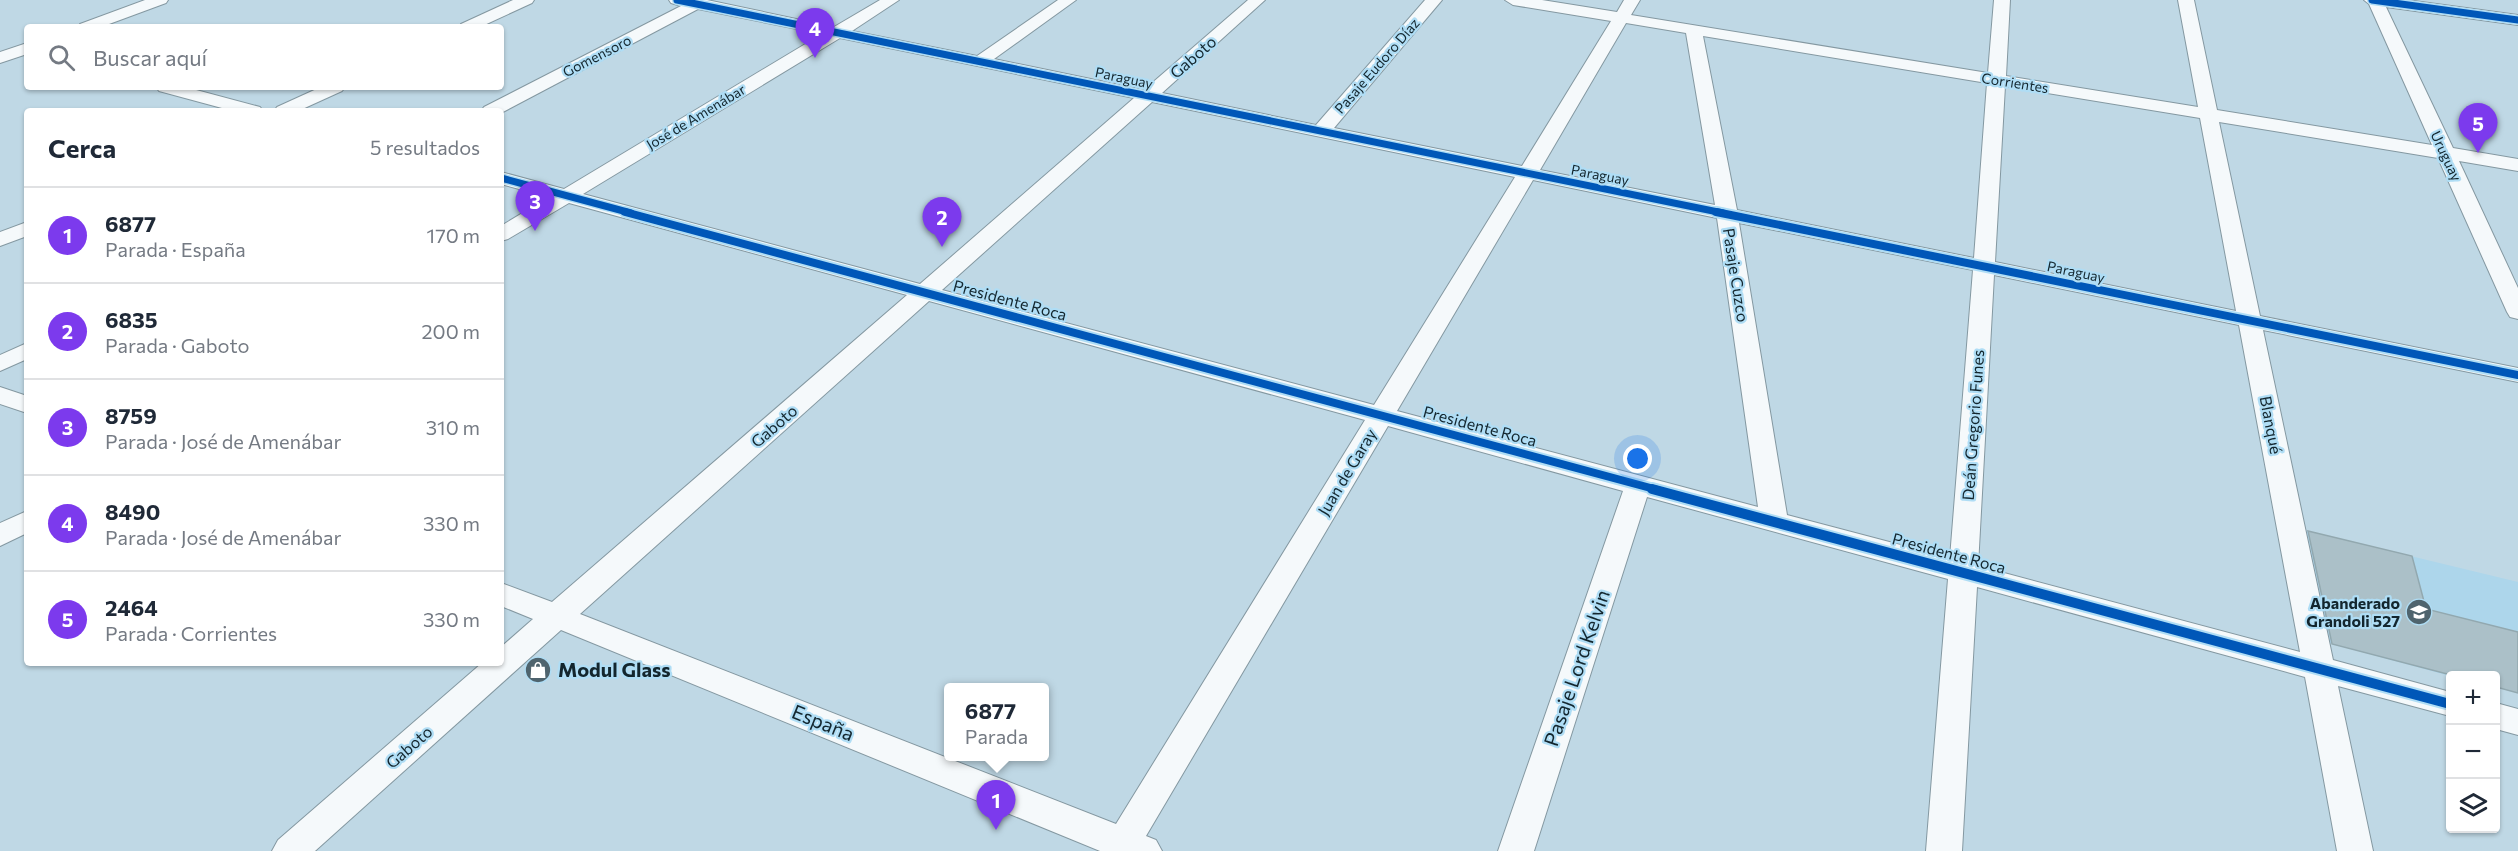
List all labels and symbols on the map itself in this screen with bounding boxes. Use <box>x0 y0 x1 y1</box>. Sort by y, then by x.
pin: 4 <box>796 8 834 58</box>
street label: Pasaje Eudoro Díaz <box>1331 15 1423 117</box>
street label: Gomensoro <box>560 31 634 80</box>
street label: Gaboto <box>1166 31 1220 82</box>
street label: Paraguay <box>1094 63 1155 92</box>
street label: Corrientes <box>1980 69 2050 96</box>
street label: José de Amenábar <box>643 80 749 153</box>
pin: 5 <box>2458 104 2498 153</box>
street label: Uruguay <box>2427 128 2465 184</box>
street label: Paraguay <box>1570 161 1631 188</box>
pin: 3 <box>516 182 554 231</box>
pin: 2 <box>922 198 962 247</box>
street label: Pasaje Cuzco <box>1720 227 1753 323</box>
street label: Paraguay <box>2046 257 2107 286</box>
street label: Presidente Roca <box>951 275 1069 324</box>
street label: Deán Gregorio Funes <box>1958 349 1987 501</box>
street label: Blanqué <box>2257 394 2286 456</box>
street label: Gaboto <box>747 400 801 451</box>
street label: Presidente Roca <box>1421 401 1539 450</box>
street label: Juan de Garay <box>1313 425 1380 519</box>
your location <box>1623 444 1652 473</box>
street label: Presidente Roca <box>1890 528 2008 577</box>
street label: Pasaje Lord Kelvin <box>1538 586 1614 749</box>
place label: Abanderado Grandoli 527 <box>2306 593 2400 630</box>
school or university icon: Abanderado Grandoli 527 <box>2404 597 2434 627</box>
shop icon: Modul Glass <box>523 655 553 685</box>
place label: Modul Glass <box>558 657 671 681</box>
street label: España <box>789 699 858 745</box>
street label: Gaboto <box>382 721 436 772</box>
pin: 1 <box>976 780 1016 830</box>

